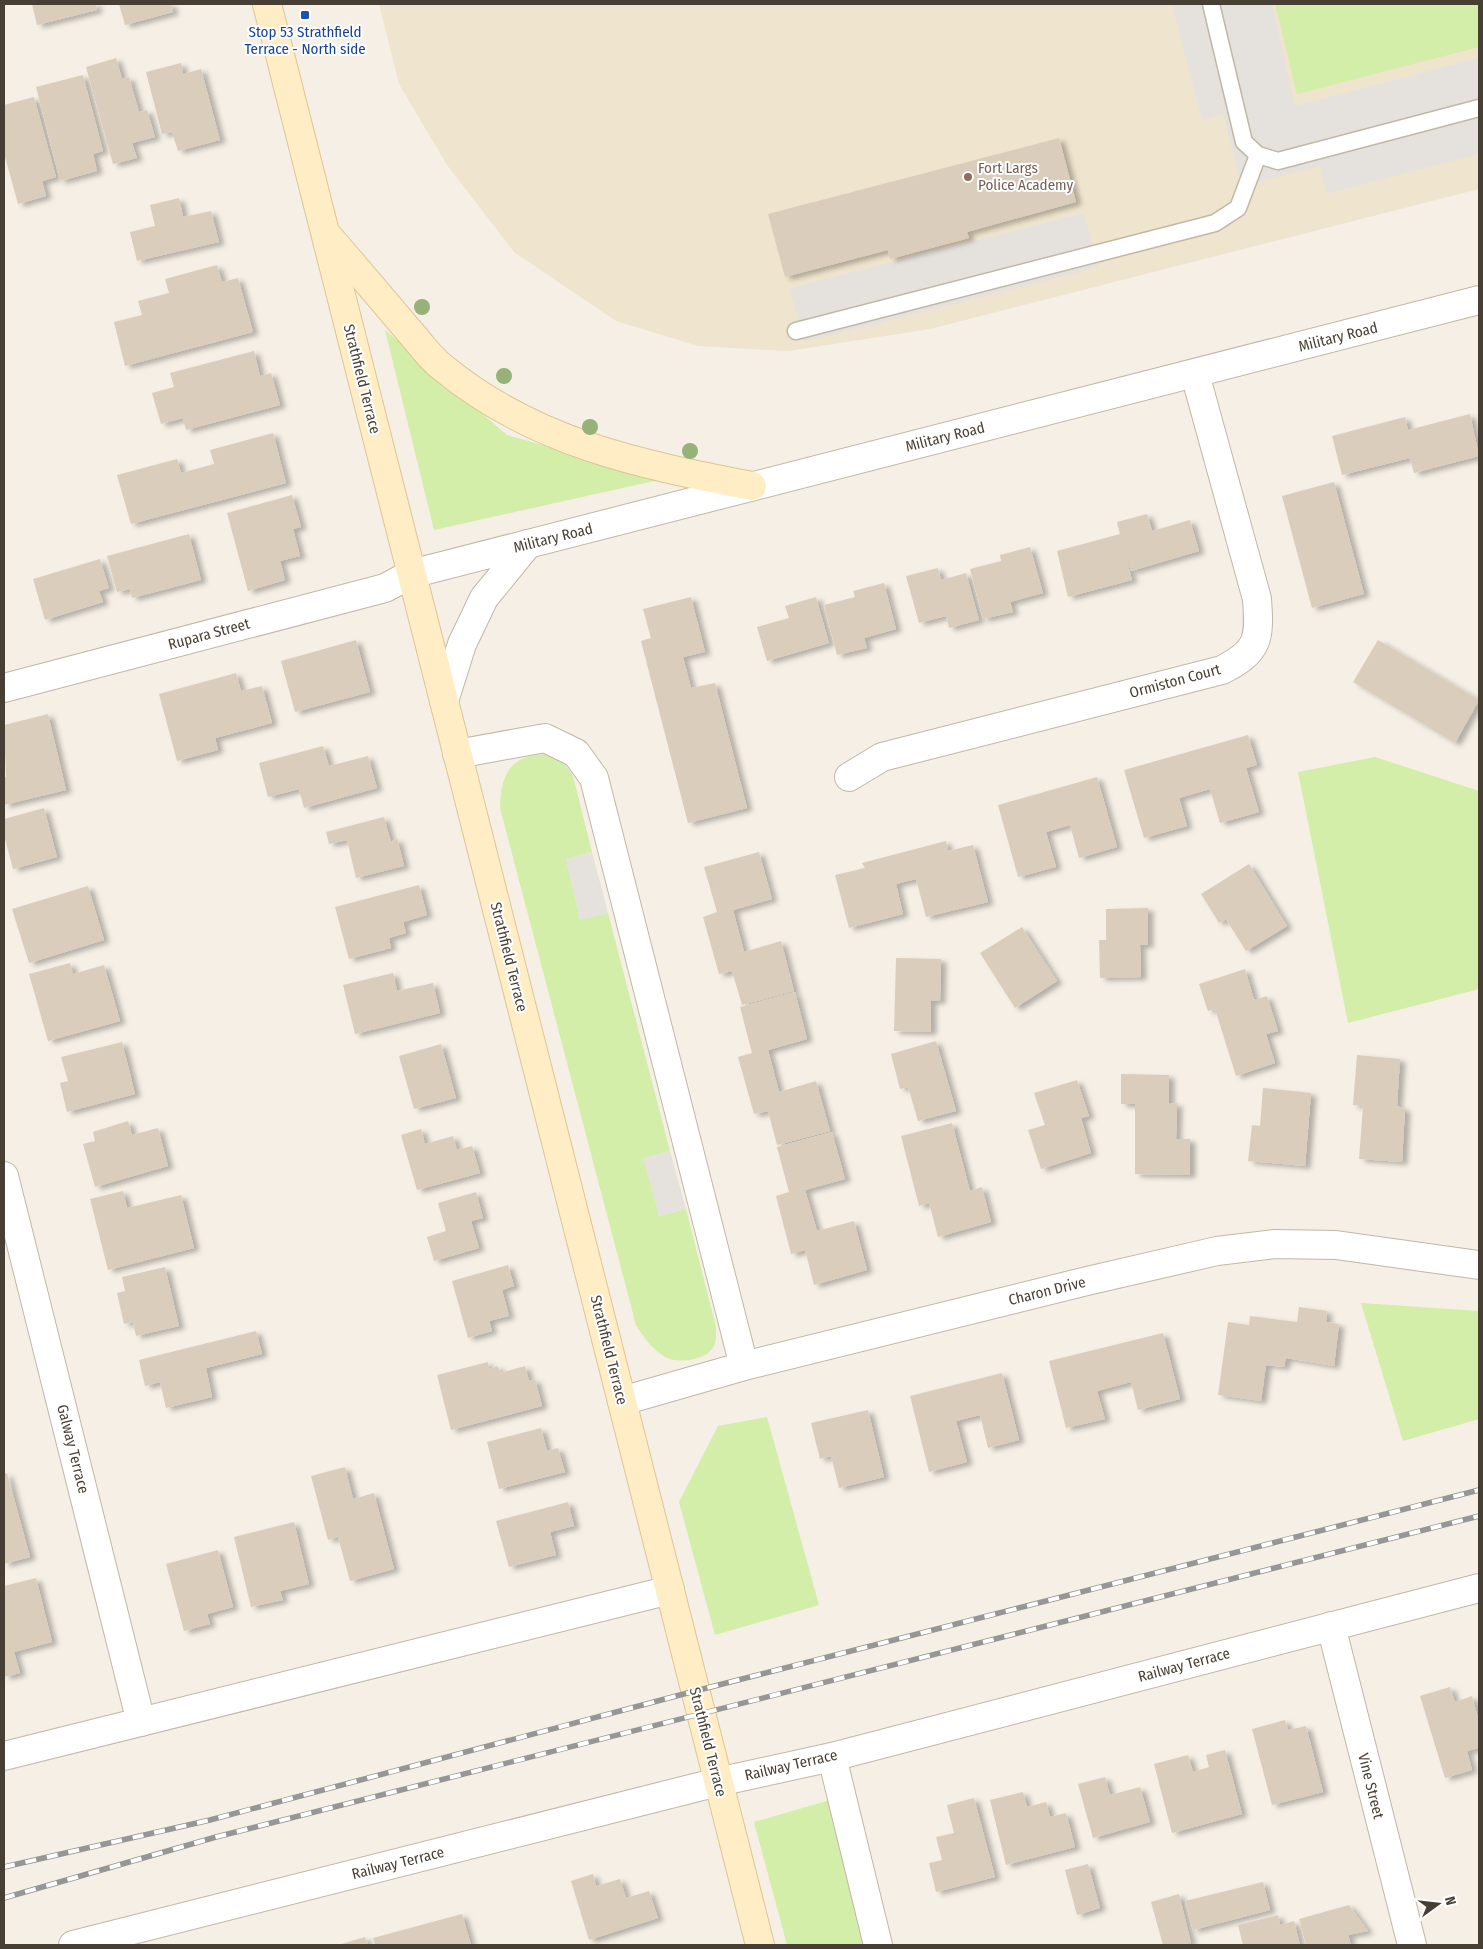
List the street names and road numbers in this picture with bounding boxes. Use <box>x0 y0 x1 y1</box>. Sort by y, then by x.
street label: Military Road <box>1297 318 1379 356</box>
street label: Strathfield Terrace <box>340 322 384 436</box>
street label: Military Road <box>904 418 986 456</box>
street label: Military Road <box>512 519 594 557</box>
street label: Rupara Street <box>166 614 252 654</box>
street label: Ormiston Court <box>1127 660 1223 702</box>
street label: Strathfield Terrace <box>487 900 531 1014</box>
street label: Charon Drive <box>1007 1273 1087 1309</box>
street label: Strathfield Terrace <box>587 1293 631 1407</box>
street label: Galway Terrace <box>53 1403 93 1495</box>
street label: Railway Terrace <box>1136 1644 1232 1686</box>
street label: Strathfield Terrace <box>686 1685 730 1799</box>
street label: Railway Terrace <box>743 1746 839 1784</box>
street label: Vine Street <box>1354 1751 1388 1821</box>
street label: Railway Terrace <box>350 1843 446 1883</box>

